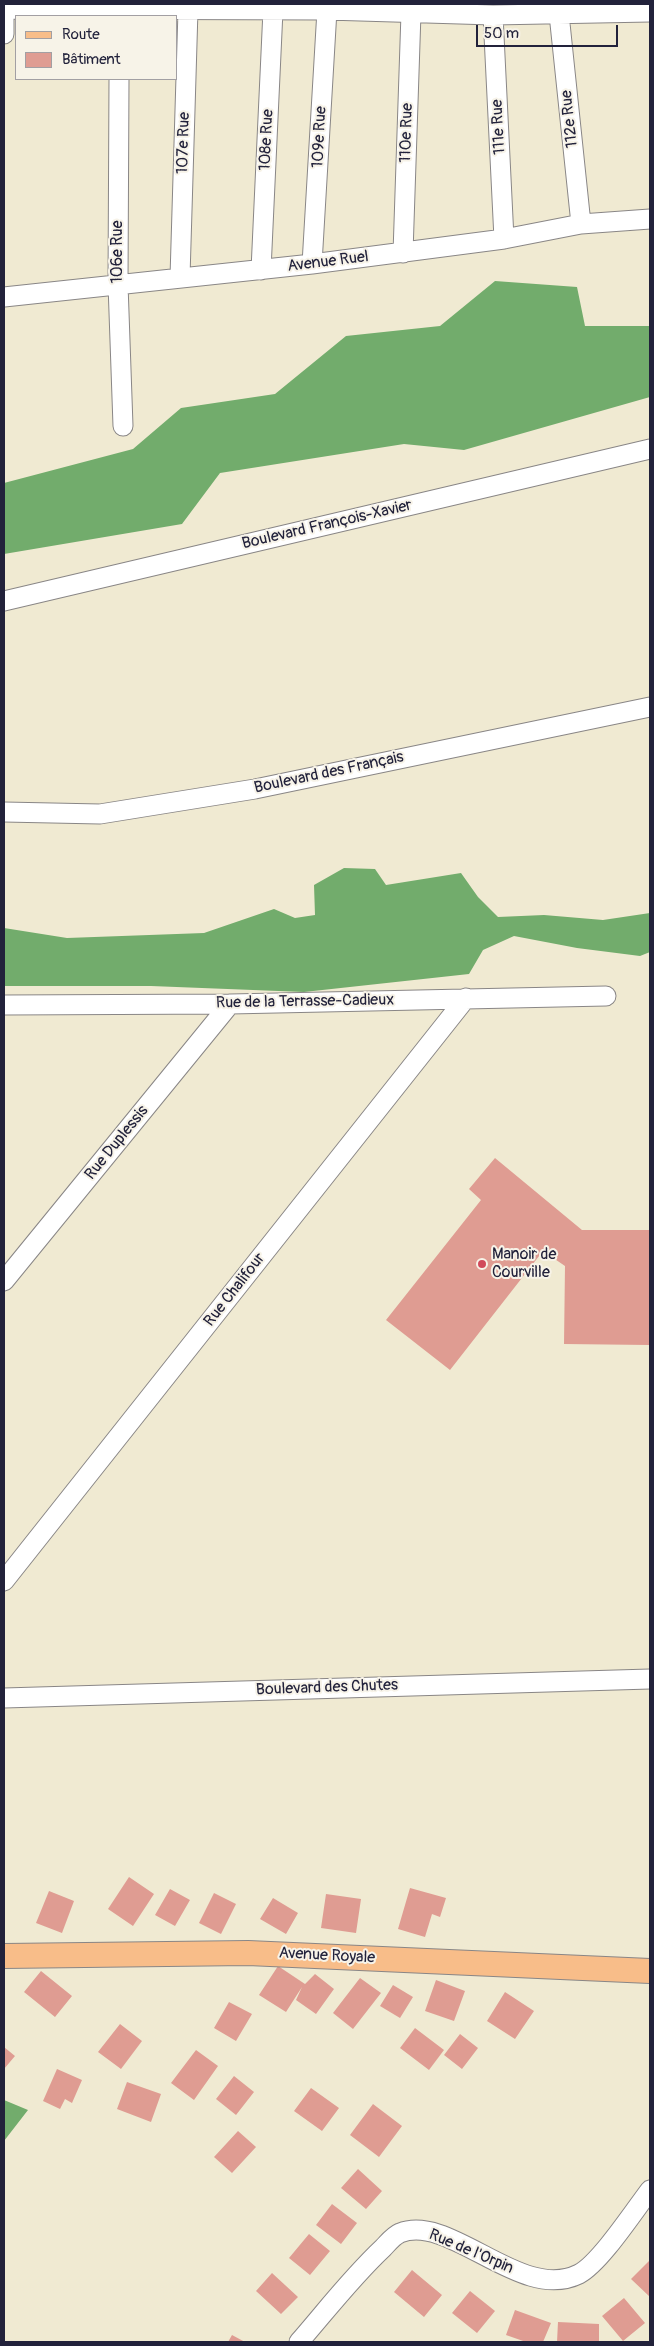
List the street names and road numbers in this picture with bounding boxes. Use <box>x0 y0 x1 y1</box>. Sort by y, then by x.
street label: 112e Rue <box>557 89 583 149</box>
street label: 111e Rue <box>488 99 510 155</box>
street label: 110e Rue <box>396 103 418 163</box>
street label: 109e Rue <box>309 106 331 168</box>
street label: 108e Rue <box>256 109 278 171</box>
street label: 107e Rue <box>173 112 195 174</box>
street label: 106e Rue <box>108 220 128 284</box>
street label: Avenue Ruel <box>286 247 370 277</box>
street label: Boulevard François-Xavier <box>240 496 414 554</box>
street label: Boulevard des Français <box>253 748 405 798</box>
street label: Rue de la Terrasse-Cadieux <box>216 991 394 1013</box>
street label: Rue Duplessis <box>81 1102 153 1184</box>
street label: Rue Chalifour <box>200 1249 270 1331</box>
street label: Boulevard des Chutes <box>256 1676 398 1700</box>
street label: Avenue Royale <box>278 1944 376 1968</box>
street label: Rue de l'Orpin <box>426 2226 516 2278</box>

